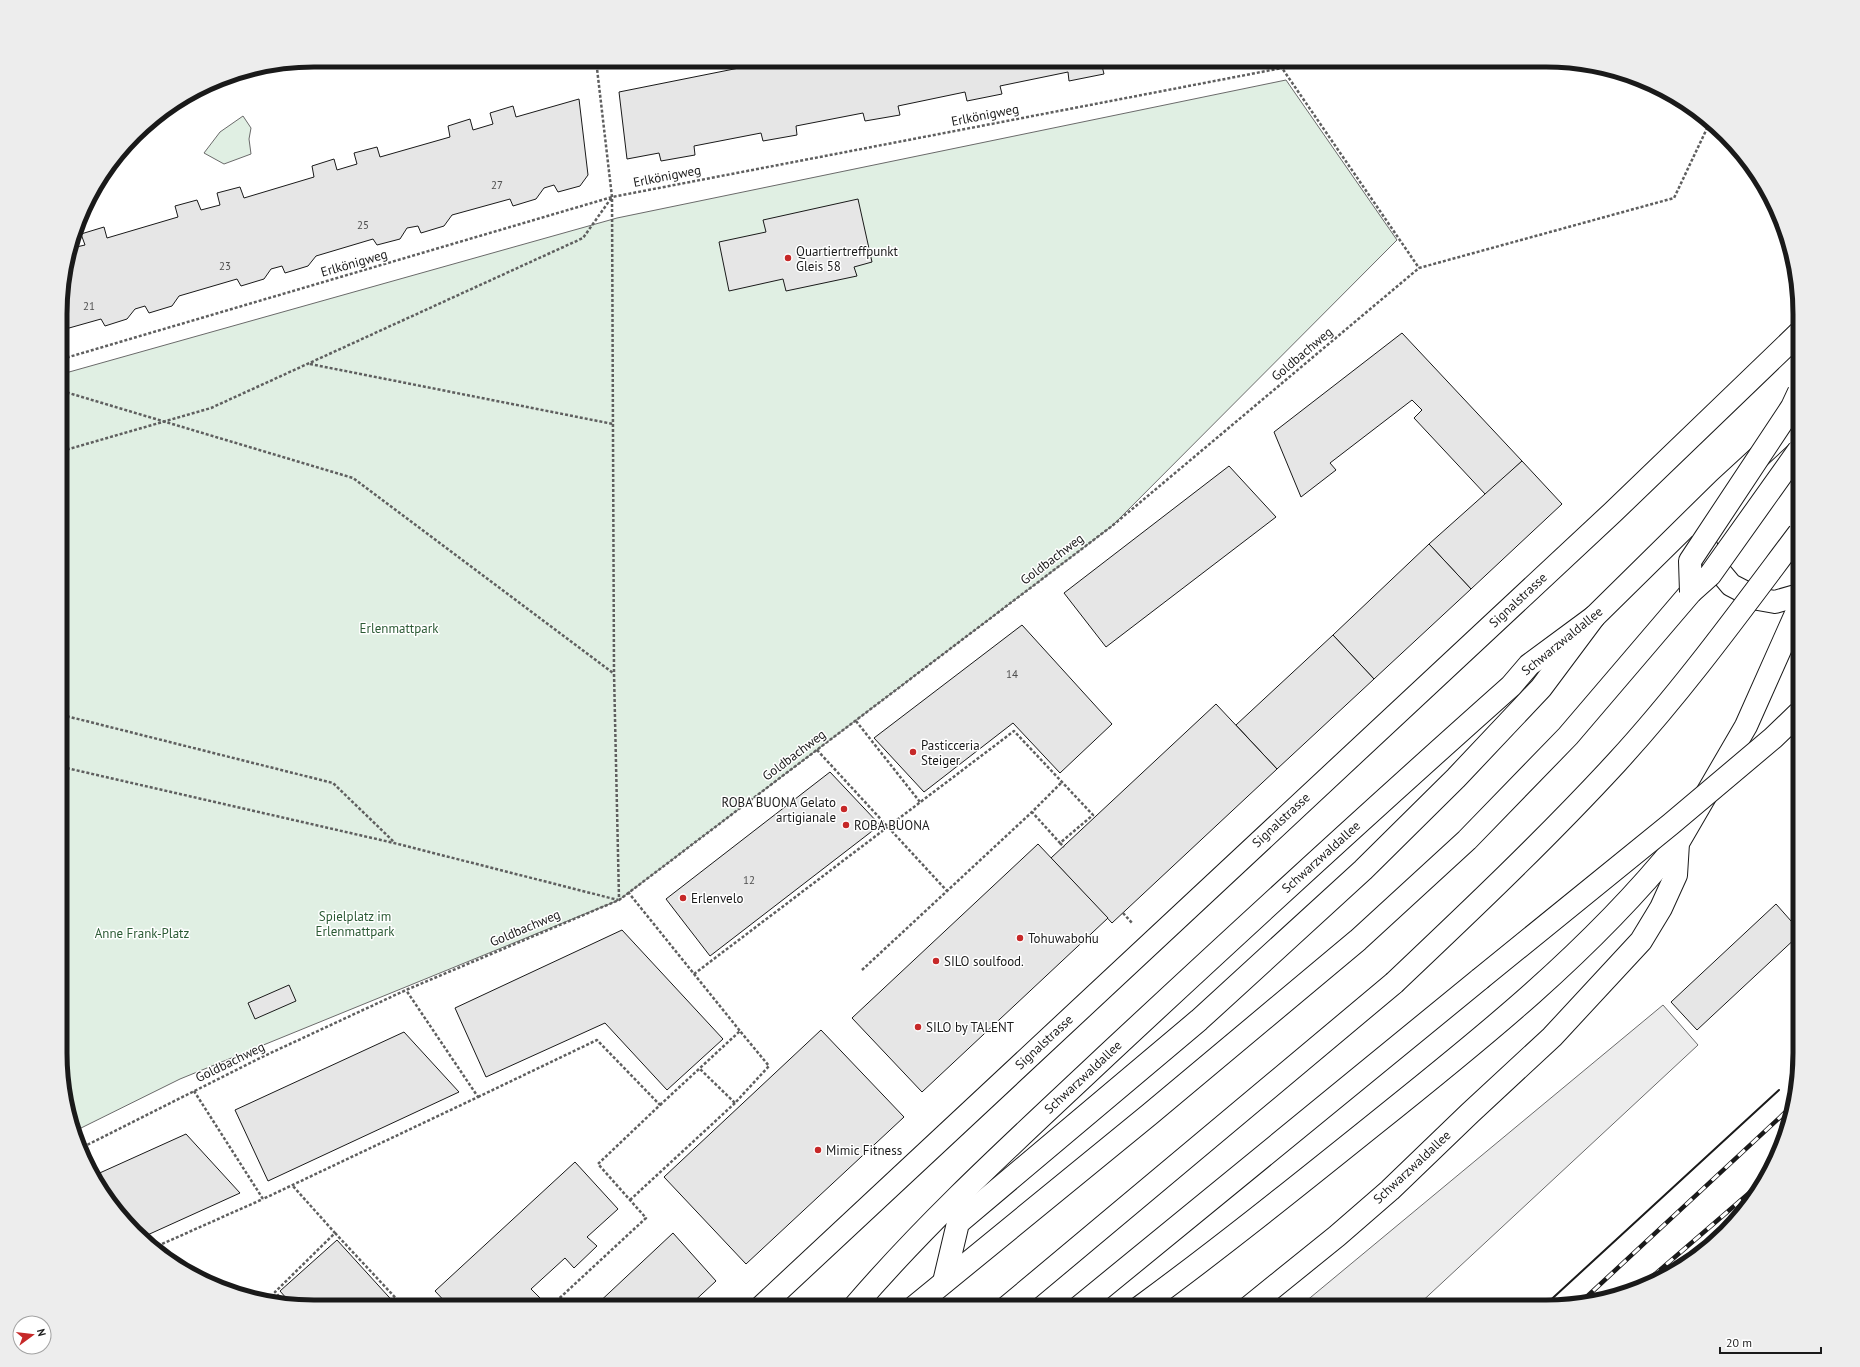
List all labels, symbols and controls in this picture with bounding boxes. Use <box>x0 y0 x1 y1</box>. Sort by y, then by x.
street label: Erlkönigweg <box>950 100 1020 130</box>
street label: Erlkönigweg <box>632 161 702 191</box>
house number: 27 <box>491 178 503 192</box>
house number: 25 <box>357 218 369 232</box>
place label: Quartiertreffpunkt Gleis 58 <box>796 243 899 275</box>
street label: Erlkönigweg <box>319 245 389 281</box>
marker: Quartiertreffpunkt Gleis 58 <box>783 253 793 263</box>
house number: 23 <box>219 259 231 273</box>
house number: 21 <box>83 299 95 313</box>
street label: Goldbachweg <box>1268 323 1336 385</box>
street label: Goldbachweg <box>1017 530 1087 588</box>
street label: Signalstrasse <box>1485 569 1551 631</box>
street label: Schwarzwaldallee <box>1518 603 1606 679</box>
park label: Erlenmattpark <box>360 620 439 637</box>
house number: 14 <box>1006 667 1018 681</box>
street label: Goldbachweg <box>759 726 829 784</box>
place label: Pasticceria Steiger <box>921 737 980 769</box>
marker: Pasticceria Steiger <box>908 747 918 757</box>
street label: Signalstrasse <box>1248 789 1314 851</box>
place label: ROBA BUONA Gelato artigianale <box>722 794 836 826</box>
marker: ROBA BUONA Gelato artigianale <box>839 804 849 814</box>
place label: ROBA BUONA <box>854 817 930 834</box>
street label: Schwarzwaldallee <box>1278 817 1364 897</box>
marker: ROBA BUONA <box>841 820 851 830</box>
house number: 12 <box>743 873 755 887</box>
place label: Erlenvelo <box>691 890 743 907</box>
marker: Erlenvelo <box>678 893 688 903</box>
street label: Goldbachweg <box>487 906 563 950</box>
park label: Spielplatz im Erlenmattpark <box>316 908 395 940</box>
park label: Anne Frank-Platz <box>95 925 190 942</box>
place label: Tohuwabohu <box>1028 930 1099 947</box>
marker: Tohuwabohu <box>1015 933 1025 943</box>
place label: SILO soulfood. <box>944 953 1024 970</box>
marker: SILO soulfood. <box>931 956 941 966</box>
street label: Signalstrasse <box>1011 1011 1077 1073</box>
place label: SILO by TALENT <box>926 1019 1014 1036</box>
marker: SILO by TALENT <box>913 1022 923 1032</box>
street label: Schwarzwaldallee <box>1041 1037 1125 1117</box>
street label: Goldbachweg <box>193 1038 267 1086</box>
street label: Schwarzwaldallee <box>1370 1127 1454 1207</box>
place label: Mimic Fitness <box>826 1142 902 1159</box>
marker: Mimic Fitness <box>813 1145 823 1155</box>
north arrow <box>12 1315 52 1355</box>
text: N <box>34 1327 49 1338</box>
scale bar <box>1720 1329 1821 1355</box>
text: 20 m <box>1726 1335 1752 1350</box>

